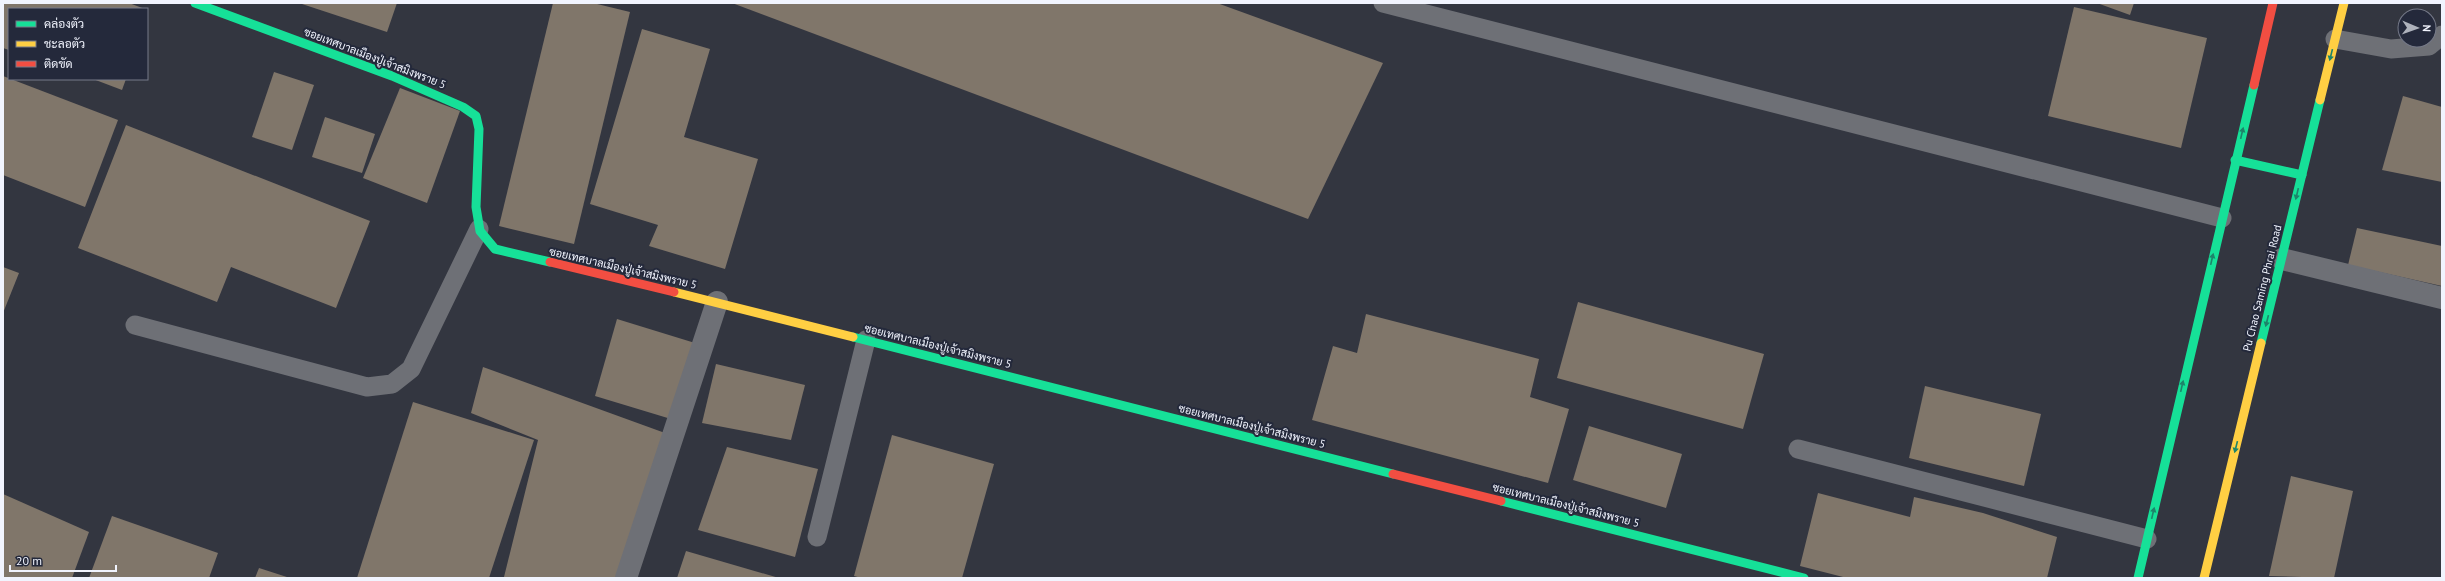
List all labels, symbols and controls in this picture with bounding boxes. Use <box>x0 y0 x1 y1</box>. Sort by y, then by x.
legend <box>8 8 148 80</box>
north arrow <box>2397 8 2437 48</box>
text: คล่องตัว <box>44 16 84 31</box>
street label: ซอยเทศบาลเมืองปู่เจ้าสมิงพราย 5 <box>302 24 448 93</box>
text: N <box>2420 24 2434 32</box>
text: ชะลอตัว <box>44 36 85 51</box>
one-way arrow <box>2328 48 2334 61</box>
text: ติดขัด <box>44 56 73 71</box>
one-way arrow <box>2239 127 2245 139</box>
one-way arrow <box>2294 188 2300 201</box>
street label: Pu Chao Saming Phrai Road <box>2240 223 2285 353</box>
street label: ซอยเทศบาลเมืองปู่เจ้าสมิงพราย 5 <box>548 244 698 293</box>
one-way arrow <box>2209 253 2215 266</box>
one-way arrow <box>2263 315 2269 327</box>
street label: ซอยเทศบาลเมืองปู่เจ้าสมิงพราย 5 <box>863 321 1013 372</box>
one-way arrow <box>2180 380 2186 392</box>
street label: ซอยเทศบาลเมืองปู่เจ้าสมิงพราย 5 <box>1177 401 1327 452</box>
one-way arrow <box>2232 441 2238 453</box>
street label: ซอยเทศบาลเมืองปู่เจ้าสมิงพราย 5 <box>1491 480 1641 531</box>
one-way arrow <box>2150 506 2156 519</box>
scale bar <box>10 547 116 573</box>
text: 20 m <box>16 553 42 568</box>

